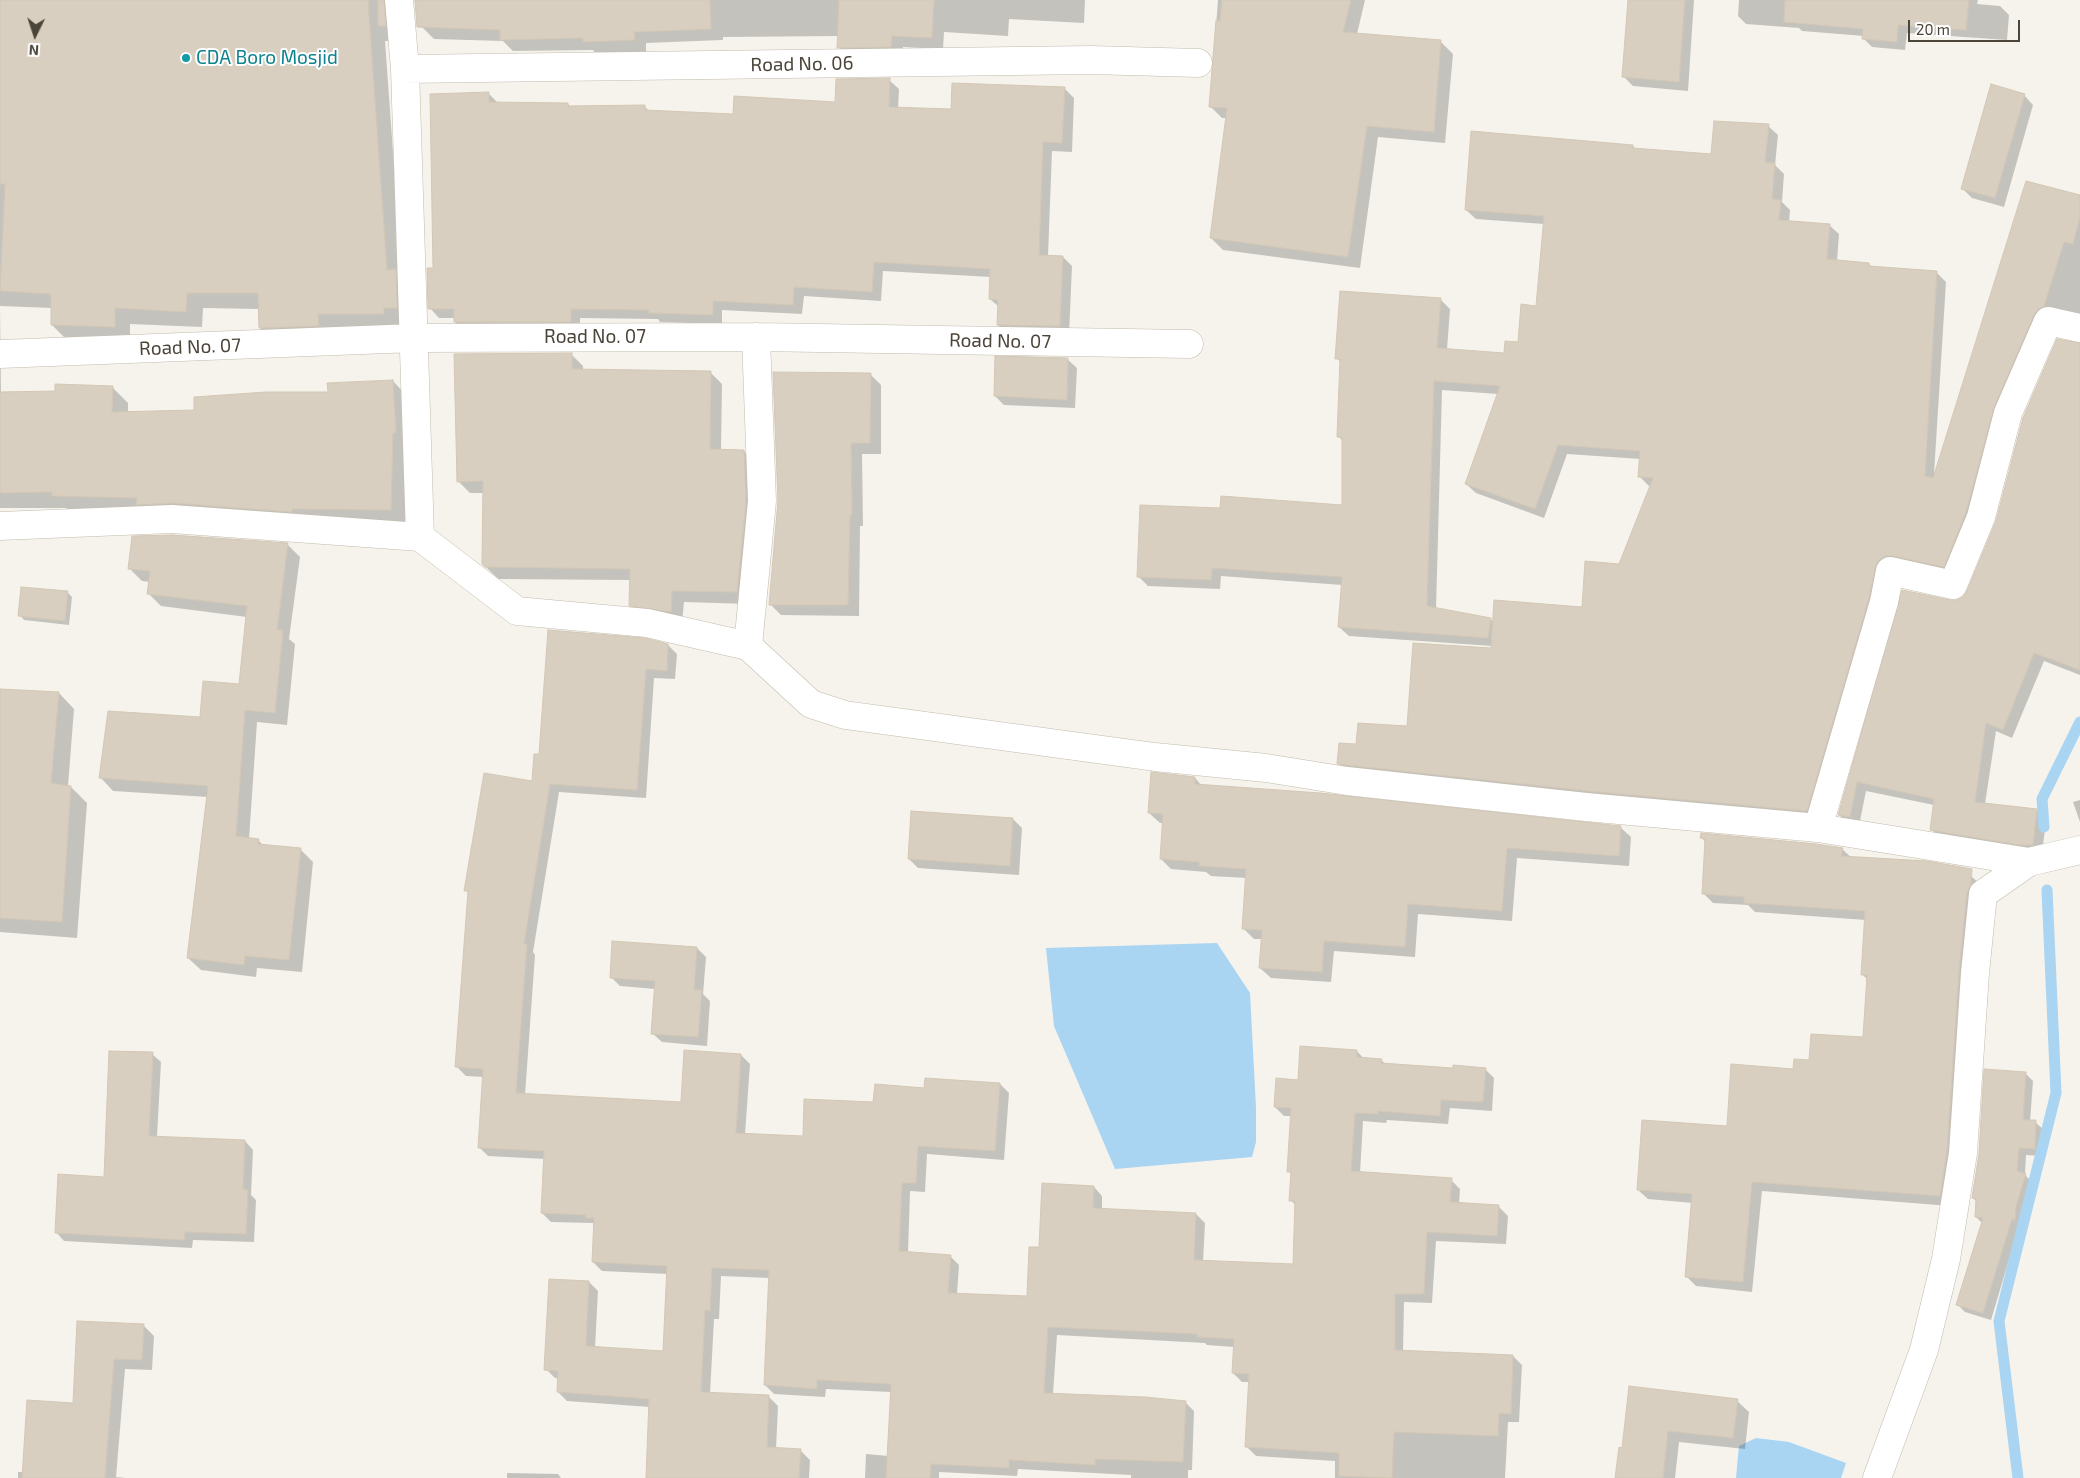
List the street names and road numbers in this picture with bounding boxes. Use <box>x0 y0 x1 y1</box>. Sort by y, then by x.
street label: Road No. 06 <box>750 52 854 76</box>
street label: Road No. 07 <box>544 326 646 348</box>
street label: Road No. 07 <box>949 329 1051 353</box>
street label: Road No. 07 <box>139 334 241 360</box>

